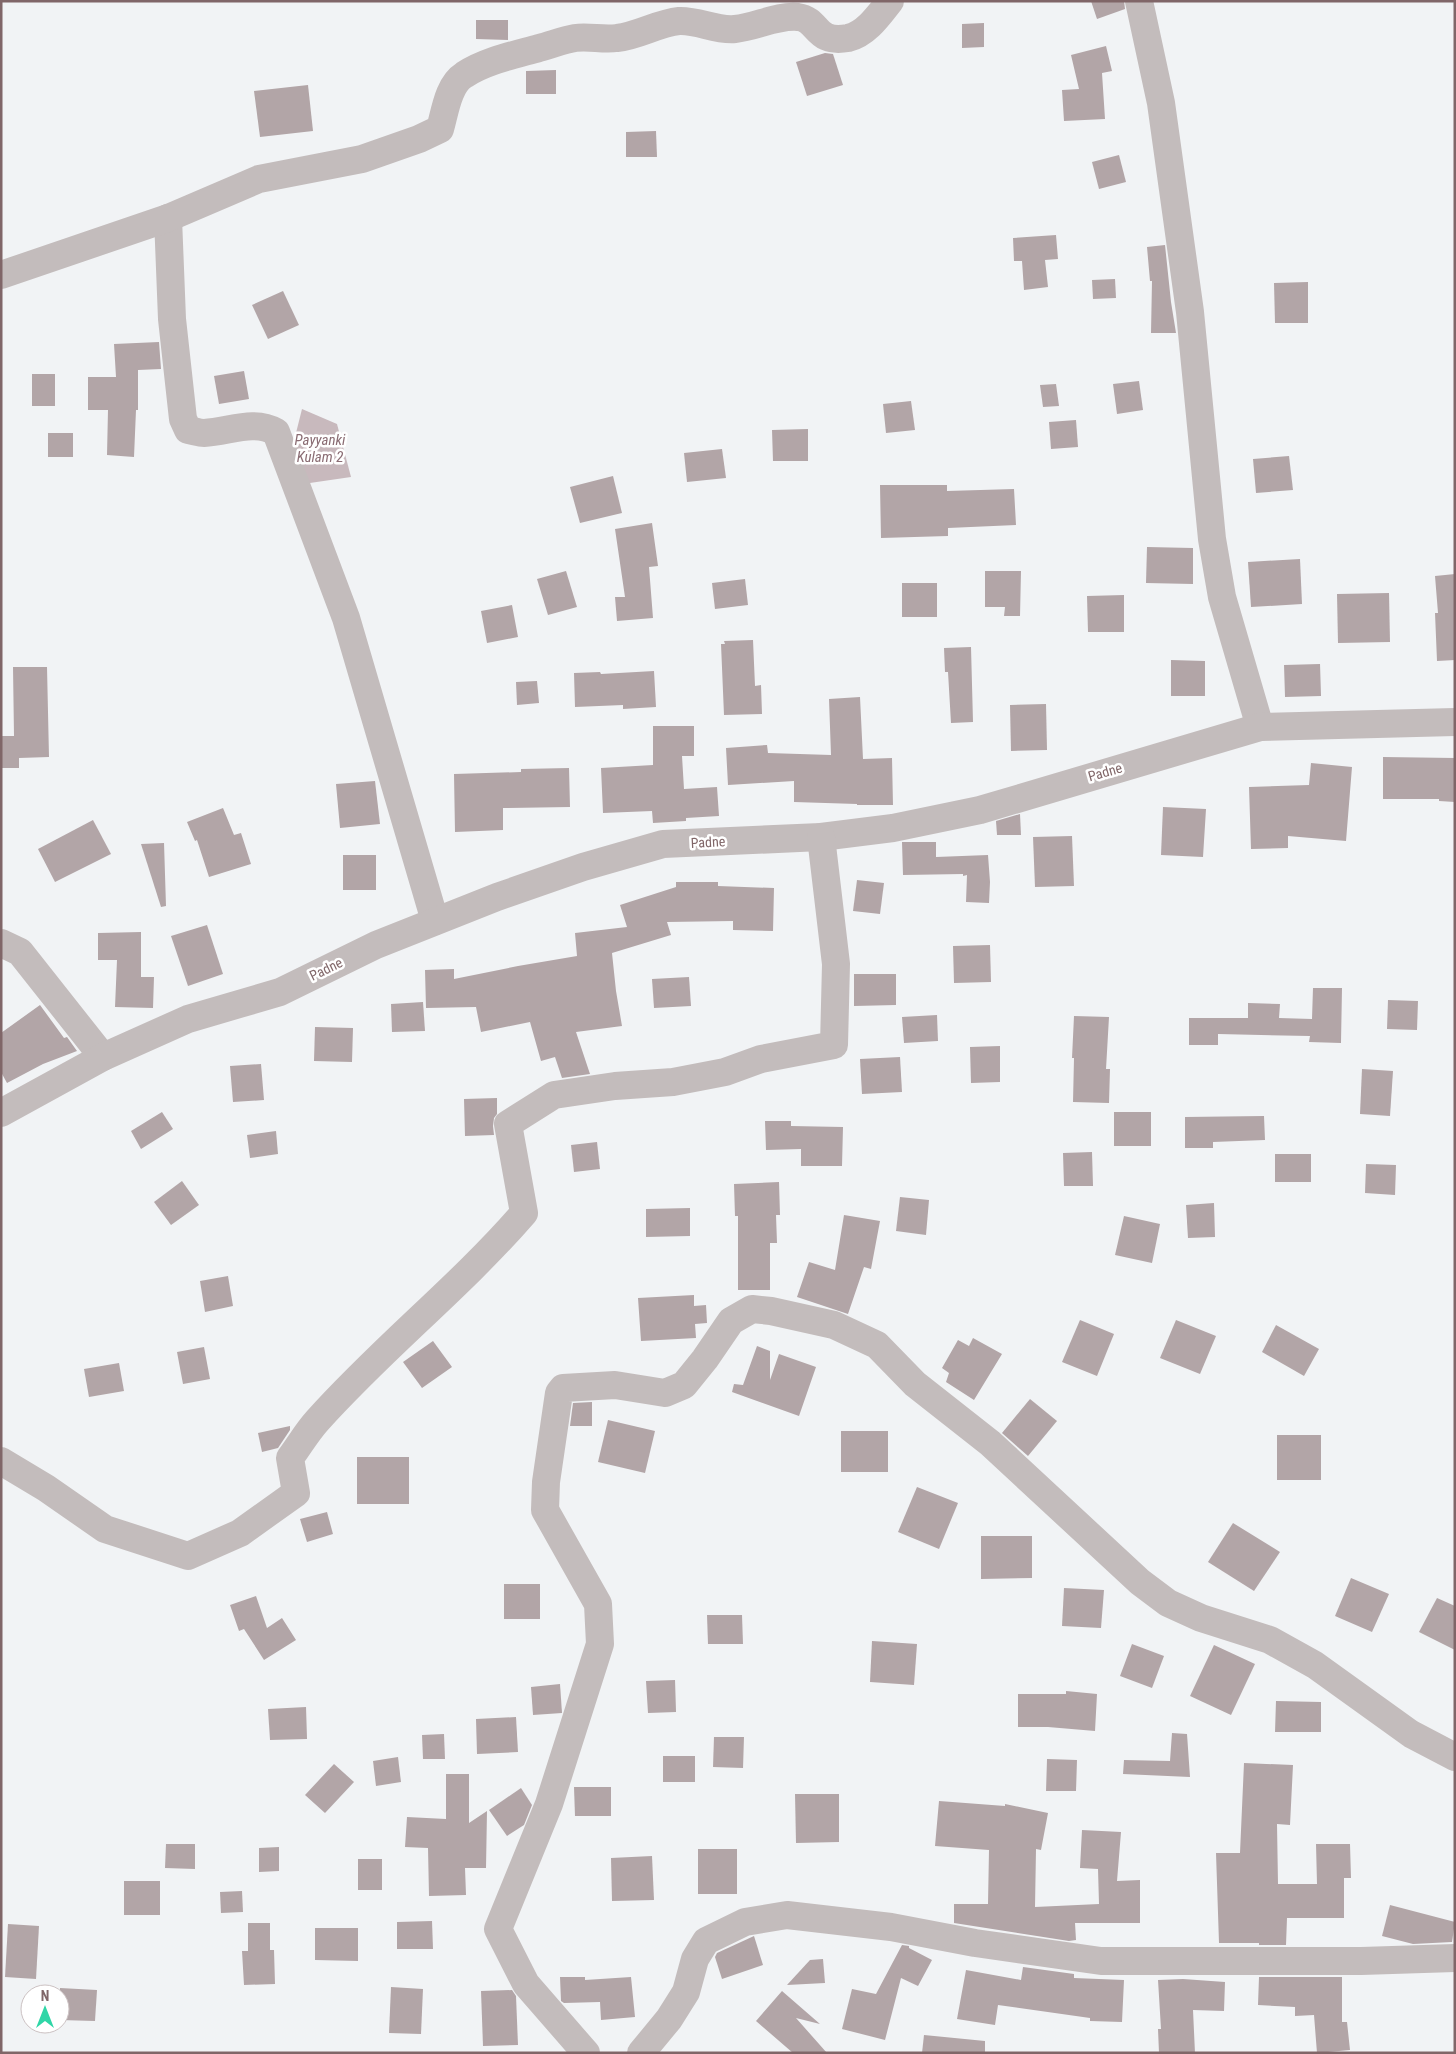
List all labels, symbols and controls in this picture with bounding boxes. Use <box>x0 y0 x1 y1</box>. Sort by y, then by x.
water label: Payyanki Kulam 2 <box>295 431 346 466</box>
street label: Padne <box>1086 759 1124 784</box>
street label: Padne <box>690 833 726 851</box>
street label: Padne <box>307 954 345 984</box>
north arrow <box>20 1984 70 2034</box>
text: N <box>41 1988 49 2004</box>

